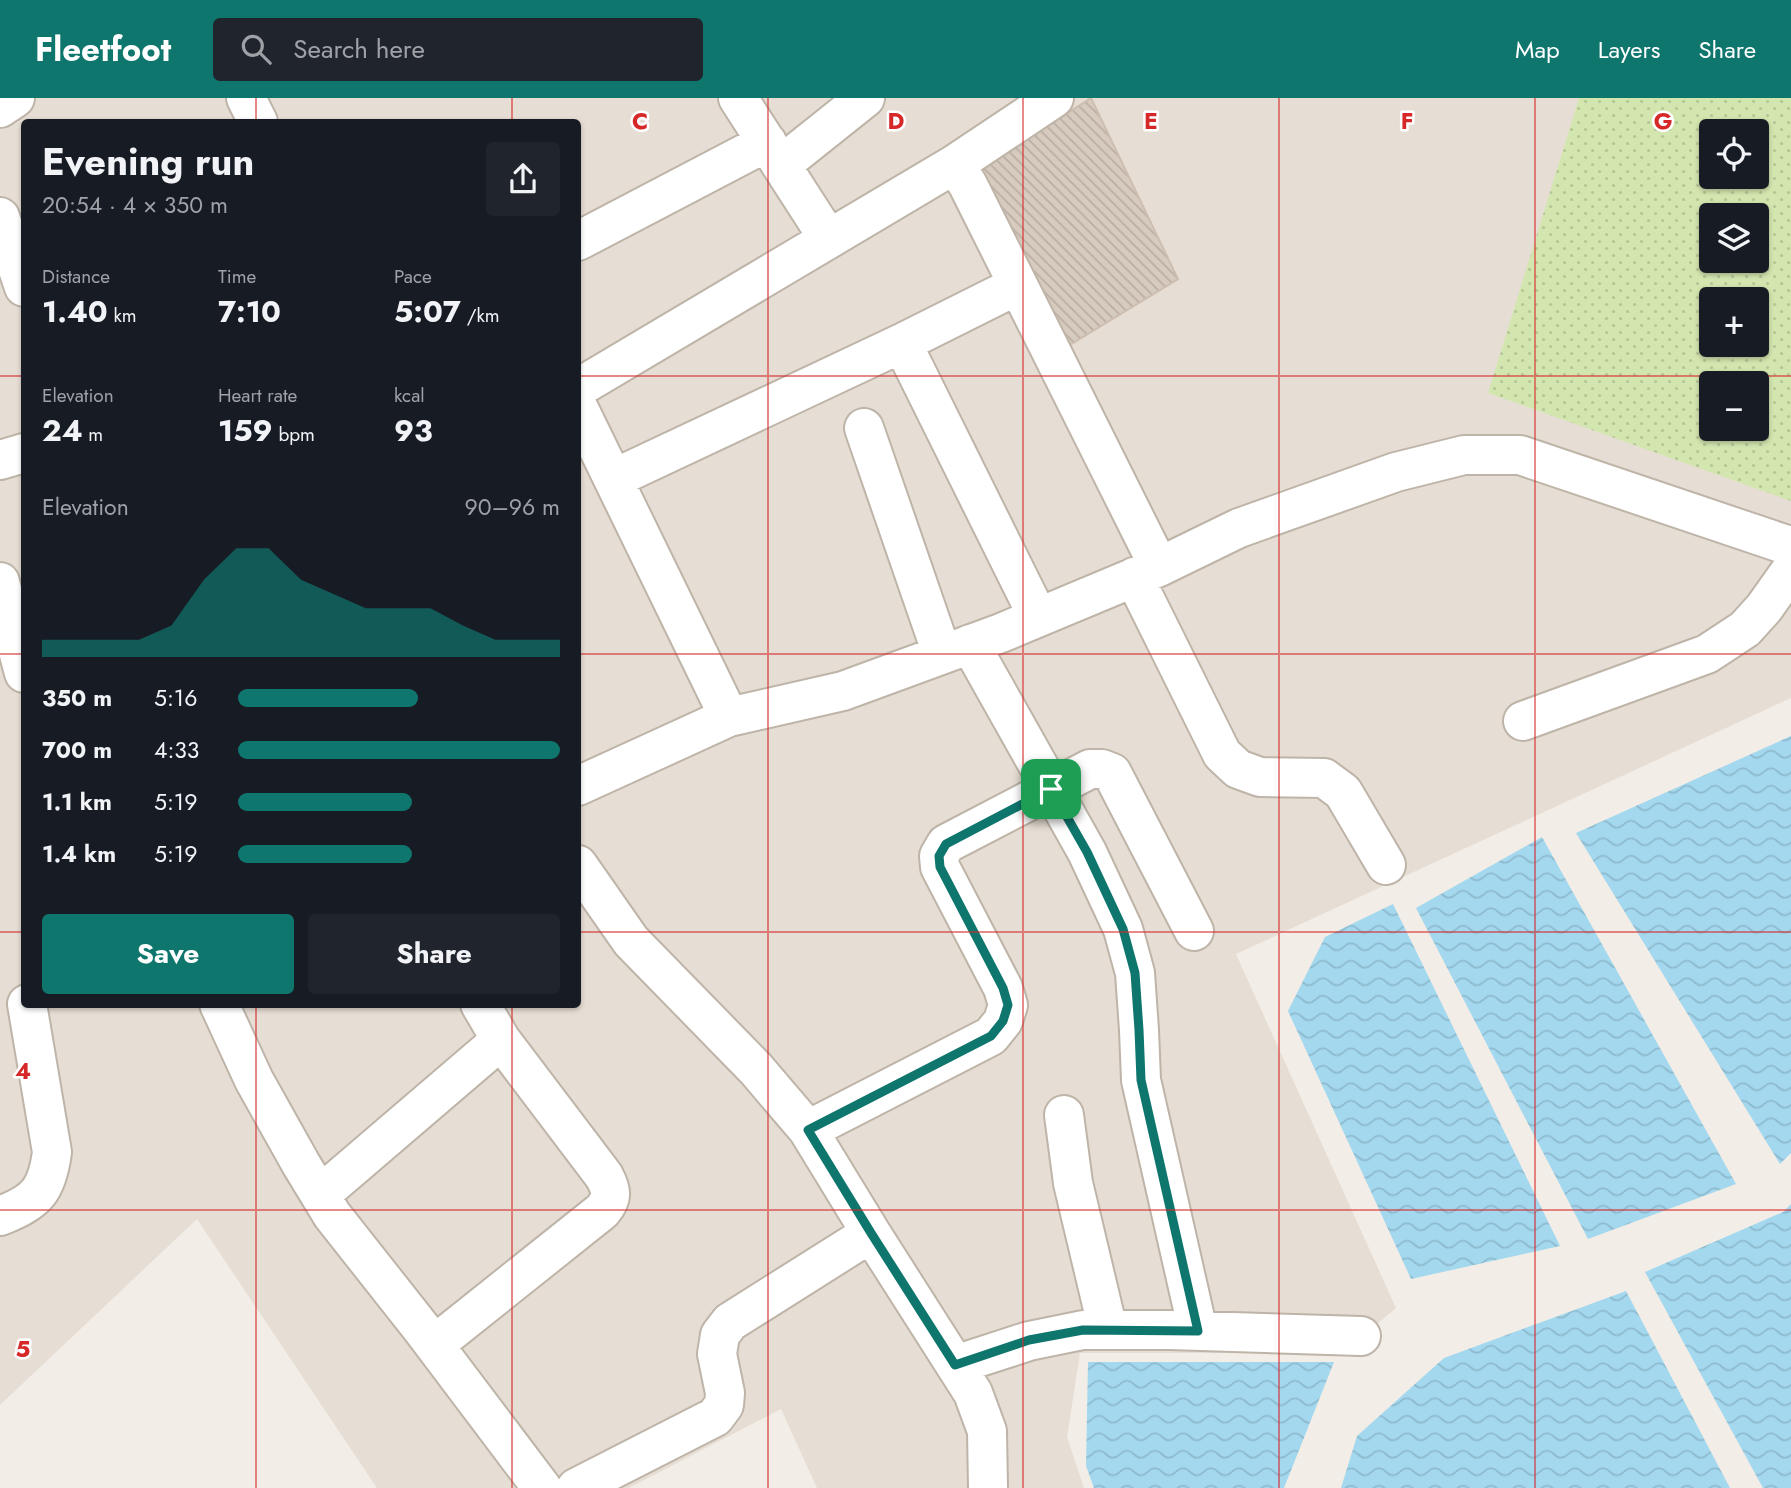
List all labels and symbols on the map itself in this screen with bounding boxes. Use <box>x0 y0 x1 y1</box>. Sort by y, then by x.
text: C <box>632 104 648 138</box>
text: D <box>888 104 905 138</box>
text: E <box>1144 104 1158 138</box>
text: F <box>1401 104 1413 138</box>
text: G <box>1654 104 1672 138</box>
pin <box>1021 759 1081 819</box>
text: 4 <box>15 1054 31 1088</box>
text: 5 <box>16 1332 30 1366</box>

